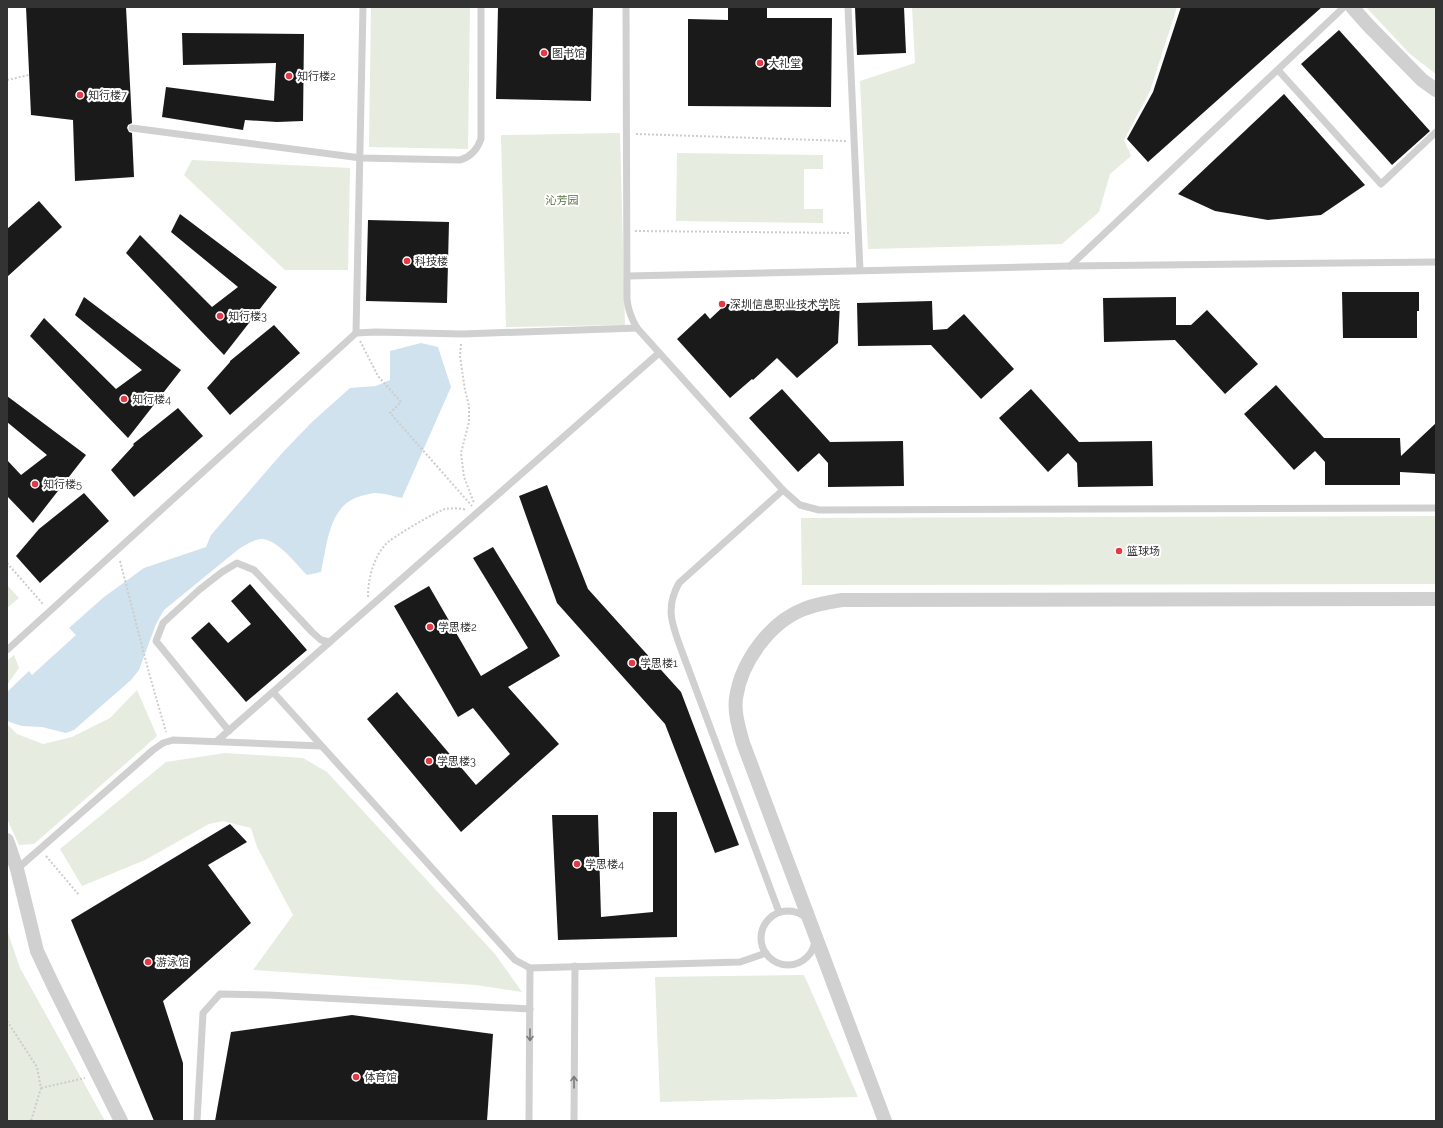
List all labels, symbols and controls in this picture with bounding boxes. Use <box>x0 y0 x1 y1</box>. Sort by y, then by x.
place label: 图书馆 <box>552 47 585 60</box>
marker: 图书馆 <box>539 48 549 58</box>
place label: 大礼堂 <box>768 57 801 70</box>
marker: 大礼堂 <box>755 58 765 68</box>
place label: 知行楼2 <box>297 70 336 83</box>
marker: 知行楼2 <box>284 71 294 81</box>
place label: 知行楼7 <box>88 89 127 102</box>
marker: 知行楼7 <box>75 90 85 100</box>
park label: 沁芳园 <box>546 194 579 207</box>
place label: 科技楼 <box>415 255 448 268</box>
marker: 科技楼 <box>402 256 412 266</box>
place label: 深圳信息职业技术学院 <box>730 298 840 311</box>
marker: 深圳信息职业技术学院 <box>717 299 727 309</box>
place label: 知行楼3 <box>228 310 267 323</box>
marker: 知行楼3 <box>215 311 225 321</box>
place label: 知行楼4 <box>132 393 171 406</box>
marker: 知行楼4 <box>119 394 129 404</box>
place label: 知行楼5 <box>43 478 82 491</box>
marker: 知行楼5 <box>30 479 40 489</box>
place label: 篮球场 <box>1127 545 1160 558</box>
marker: 篮球场 <box>1114 546 1124 556</box>
place label: 学思楼2 <box>438 621 477 634</box>
marker: 学思楼2 <box>425 622 435 632</box>
place label: 学思楼1 <box>640 657 678 670</box>
marker: 学思楼1 <box>627 658 637 668</box>
place label: 学思楼3 <box>437 755 476 768</box>
marker: 学思楼3 <box>424 756 434 766</box>
place label: 学思楼4 <box>585 858 624 871</box>
marker: 学思楼4 <box>572 859 582 869</box>
place label: 游泳馆 <box>156 956 189 969</box>
marker: 游泳馆 <box>143 957 153 967</box>
one-way arrow <box>526 1028 534 1041</box>
place label: 体育馆 <box>364 1071 397 1084</box>
marker: 体育馆 <box>351 1072 361 1082</box>
one-way arrow <box>570 1076 578 1089</box>

